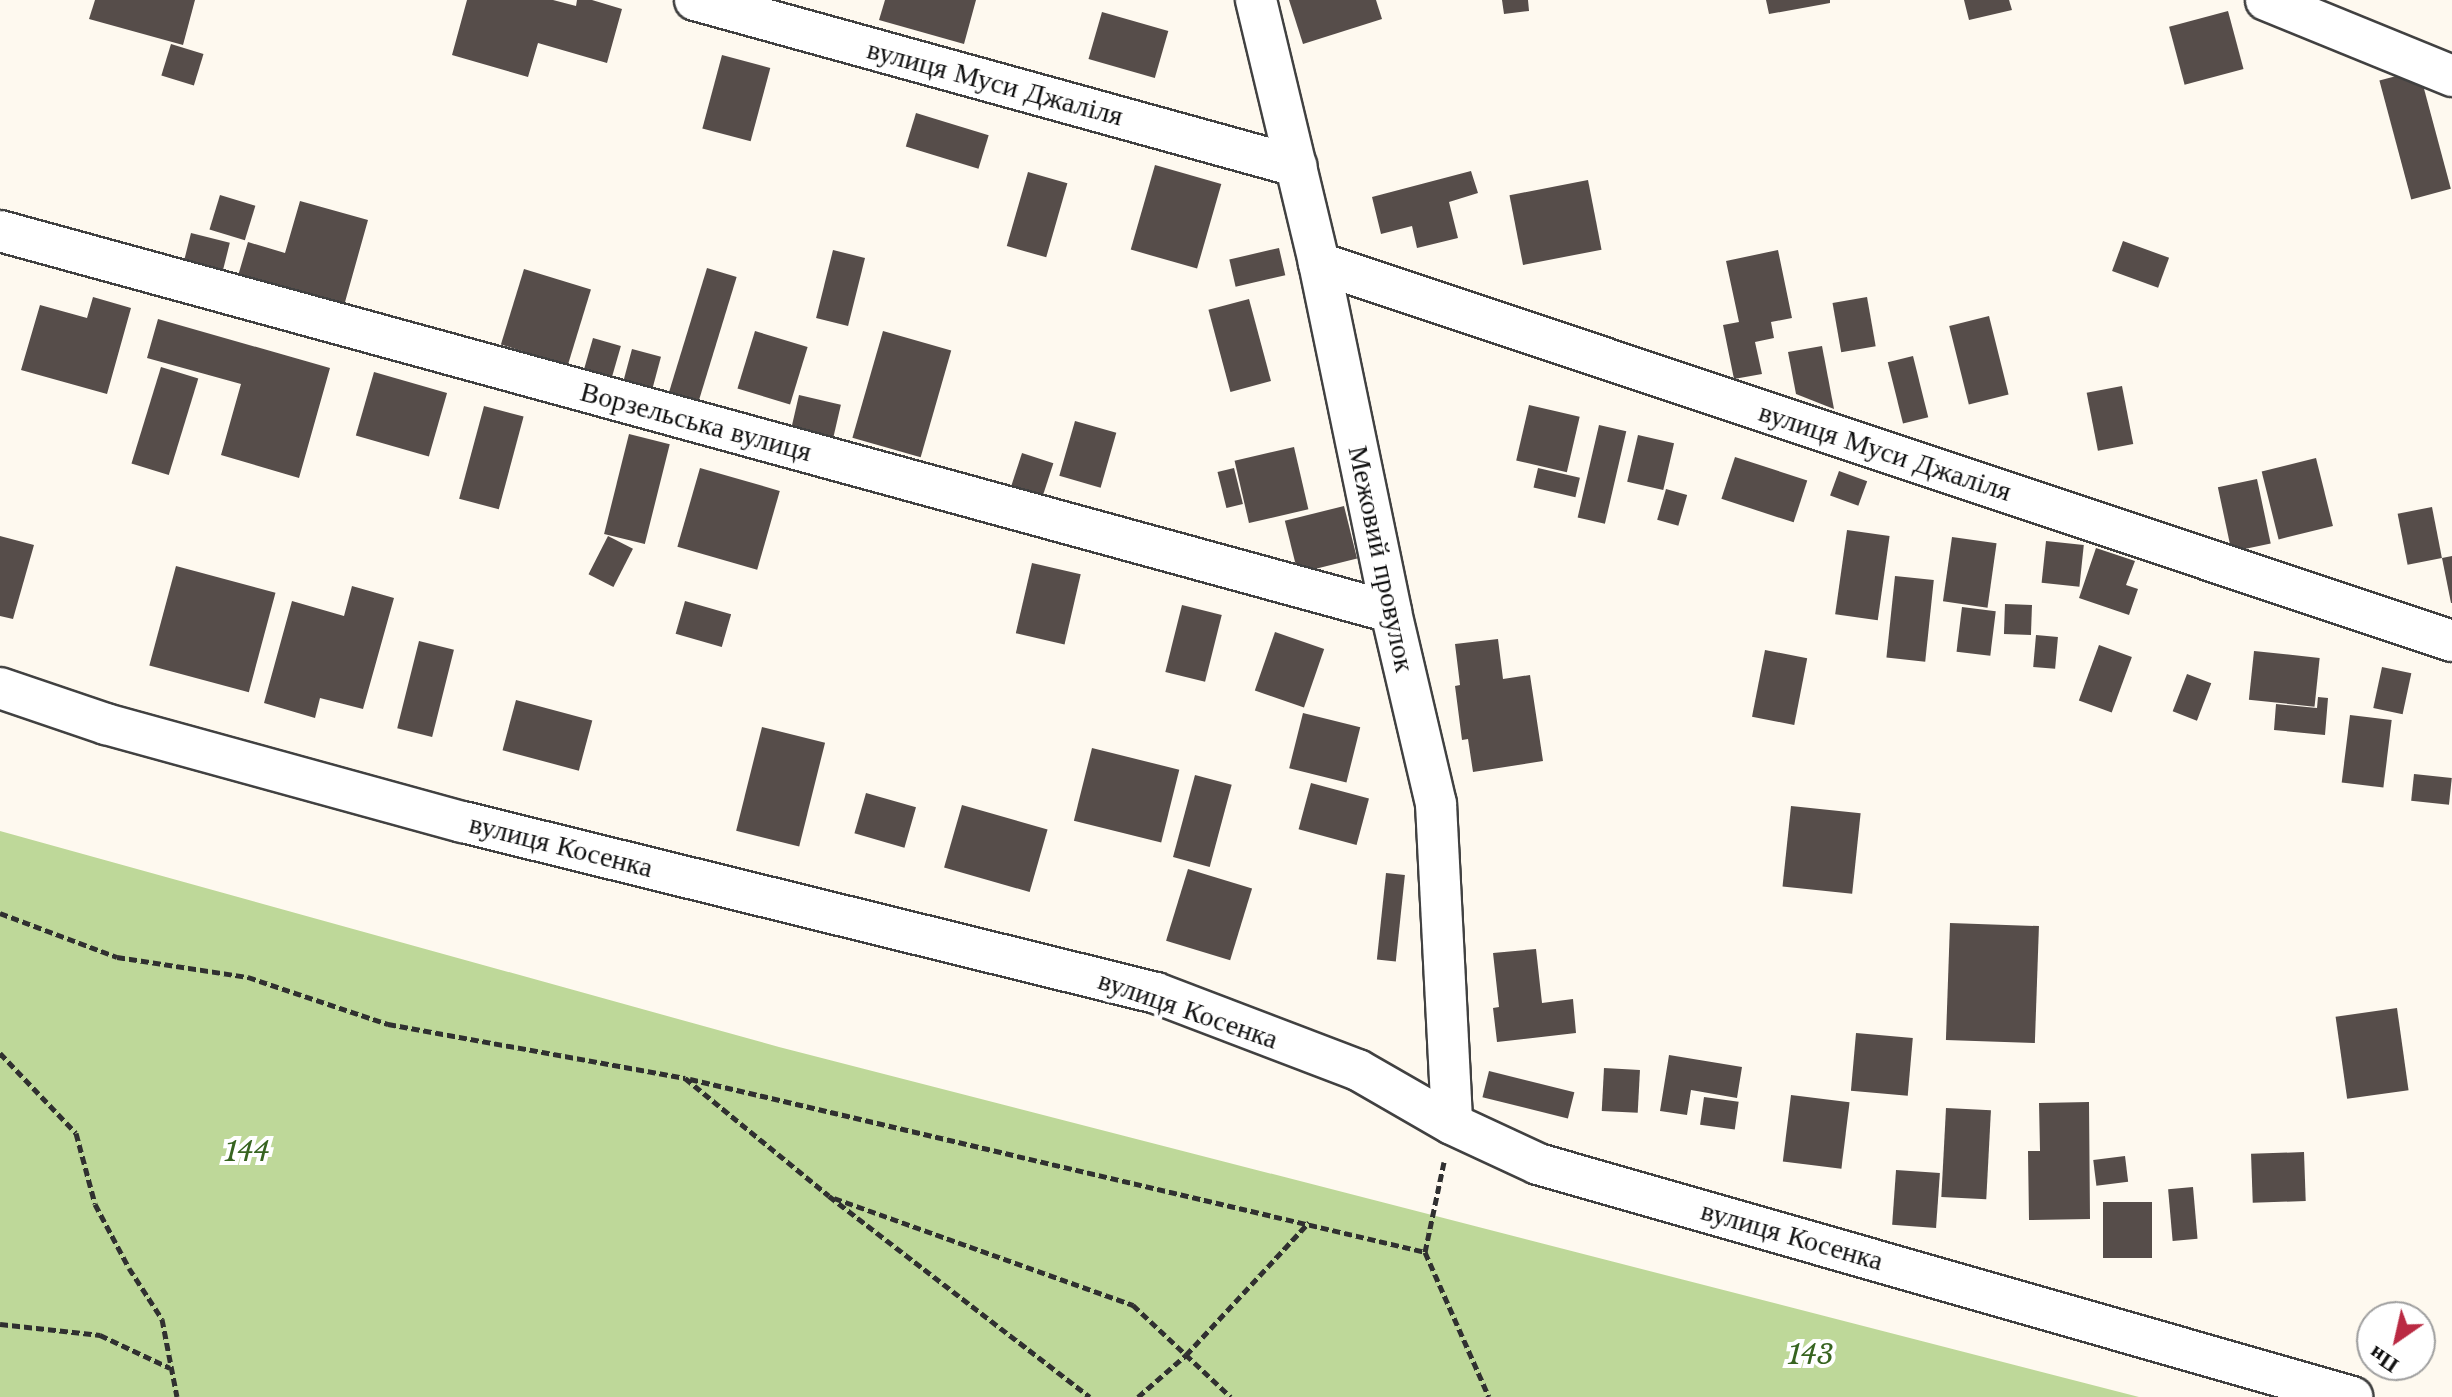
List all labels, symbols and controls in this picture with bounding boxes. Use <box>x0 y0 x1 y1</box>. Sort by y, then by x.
street label: вулиця Муси Джаліля <box>864 33 1126 133</box>
street label: Ворзельська вулиця <box>577 375 815 469</box>
street label: вулиця Муси Джаліля <box>1755 395 2015 509</box>
street label: Межовий провулок <box>1341 443 1421 675</box>
street label: вулиця Косенка <box>466 807 656 885</box>
street label: вулиця Косенка <box>1094 964 1282 1056</box>
park label: 144 <box>224 1135 270 1169</box>
street label: вулиця Косенка <box>1697 1194 1887 1278</box>
north arrow <box>2356 1301 2436 1381</box>
park label: 143 <box>1788 1338 1834 1372</box>
text: Пн <box>2364 1340 2403 1379</box>

